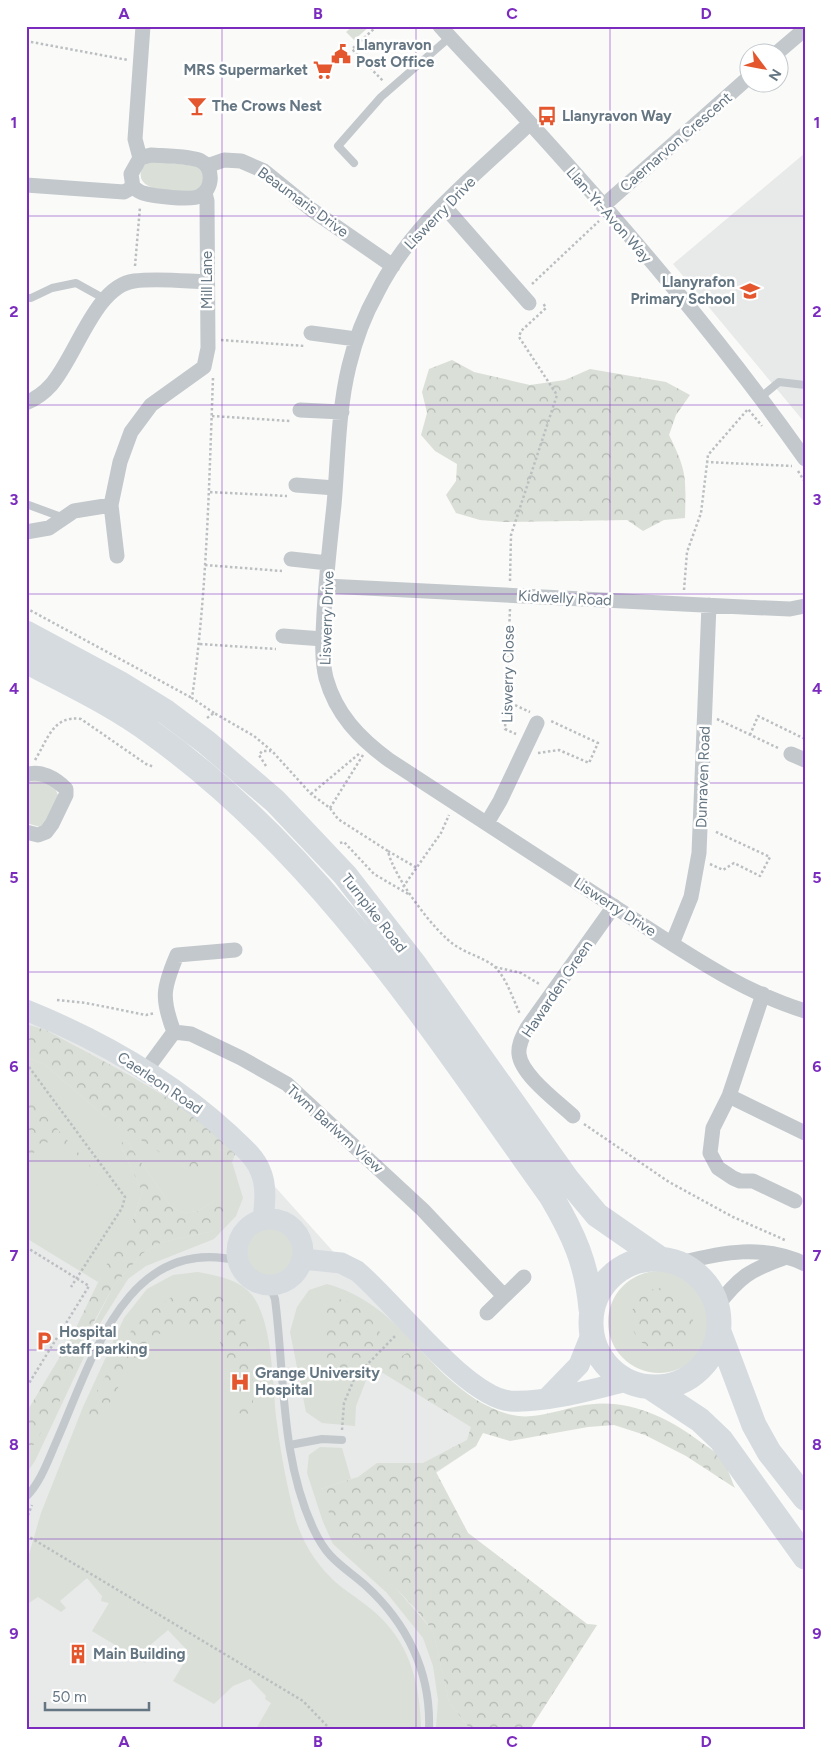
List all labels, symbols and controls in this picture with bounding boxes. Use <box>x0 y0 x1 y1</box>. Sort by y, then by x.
text: A <box>118 4 130 23</box>
text: B <box>313 4 323 23</box>
text: C <box>506 4 518 23</box>
text: D <box>700 4 712 23</box>
place label: Llanyravon Post Office <box>356 36 435 71</box>
north arrow <box>738 42 788 92</box>
public building icon: Llanyravon Post Office <box>330 43 352 65</box>
supermarket icon: MRS Supermarket <box>312 59 334 81</box>
place label: MRS Supermarket <box>183 61 308 79</box>
text: N <box>765 66 785 84</box>
street label: Caernarvon Crescent <box>616 88 736 196</box>
bar icon: The Crows Nest <box>186 95 208 117</box>
place label: The Crows Nest <box>212 97 322 115</box>
bus stop icon: Llanyravon Way <box>536 105 558 127</box>
place label: Llanyravon Way <box>562 107 672 125</box>
text: 1 <box>11 113 17 132</box>
text: 1 <box>814 113 820 132</box>
street label: Beaumaris Drive <box>254 163 352 241</box>
street label: Llan-Yr-Avon Way <box>563 163 656 267</box>
street label: Liswerry Drive <box>401 173 479 253</box>
street label: Mill Lane <box>198 251 216 309</box>
place label: Llanyrafon Primary School <box>630 273 735 308</box>
school or university icon: Llanyrafon Primary School <box>739 280 761 302</box>
text: 2 <box>9 302 19 321</box>
text: 2 <box>812 302 822 321</box>
text: 3 <box>10 490 19 509</box>
text: 3 <box>813 490 822 509</box>
street label: Liswerry Drive <box>316 570 338 666</box>
street label: Kidwelly Road <box>518 587 612 609</box>
street label: Liswerry Close <box>498 625 518 723</box>
text: 4 <box>9 679 19 698</box>
text: 4 <box>812 679 822 698</box>
street label: Dunraven Road <box>692 726 714 828</box>
text: 5 <box>9 868 19 887</box>
text: 5 <box>812 868 822 887</box>
street label: Turnpike Road <box>338 870 410 956</box>
street label: Liswerry Drive <box>570 874 660 940</box>
street label: Hawarden Green <box>518 937 596 1041</box>
street label: Caerleon Road <box>114 1048 206 1118</box>
text: 6 <box>9 1057 19 1076</box>
text: 6 <box>812 1057 822 1076</box>
street label: Twm Barlwm View <box>283 1081 387 1177</box>
text: 7 <box>10 1246 19 1265</box>
text: 7 <box>813 1246 822 1265</box>
place label: Hospital staff parking <box>59 1323 147 1358</box>
parking icon: Hospital staff parking <box>33 1330 55 1352</box>
place label: Grange University Hospital <box>255 1364 380 1399</box>
hospital icon: Grange University Hospital <box>229 1371 251 1393</box>
text: 8 <box>9 1435 19 1454</box>
text: 8 <box>812 1435 822 1454</box>
text: 9 <box>9 1624 19 1643</box>
text: 9 <box>812 1624 822 1643</box>
building icon: Main Building <box>67 1643 89 1665</box>
place label: Main Building <box>93 1645 186 1663</box>
scale bar <box>45 1680 149 1712</box>
text: 50 m <box>52 1688 87 1706</box>
text: A <box>118 1732 130 1751</box>
text: B <box>313 1732 323 1751</box>
text: C <box>506 1732 518 1751</box>
text: D <box>700 1732 712 1751</box>

